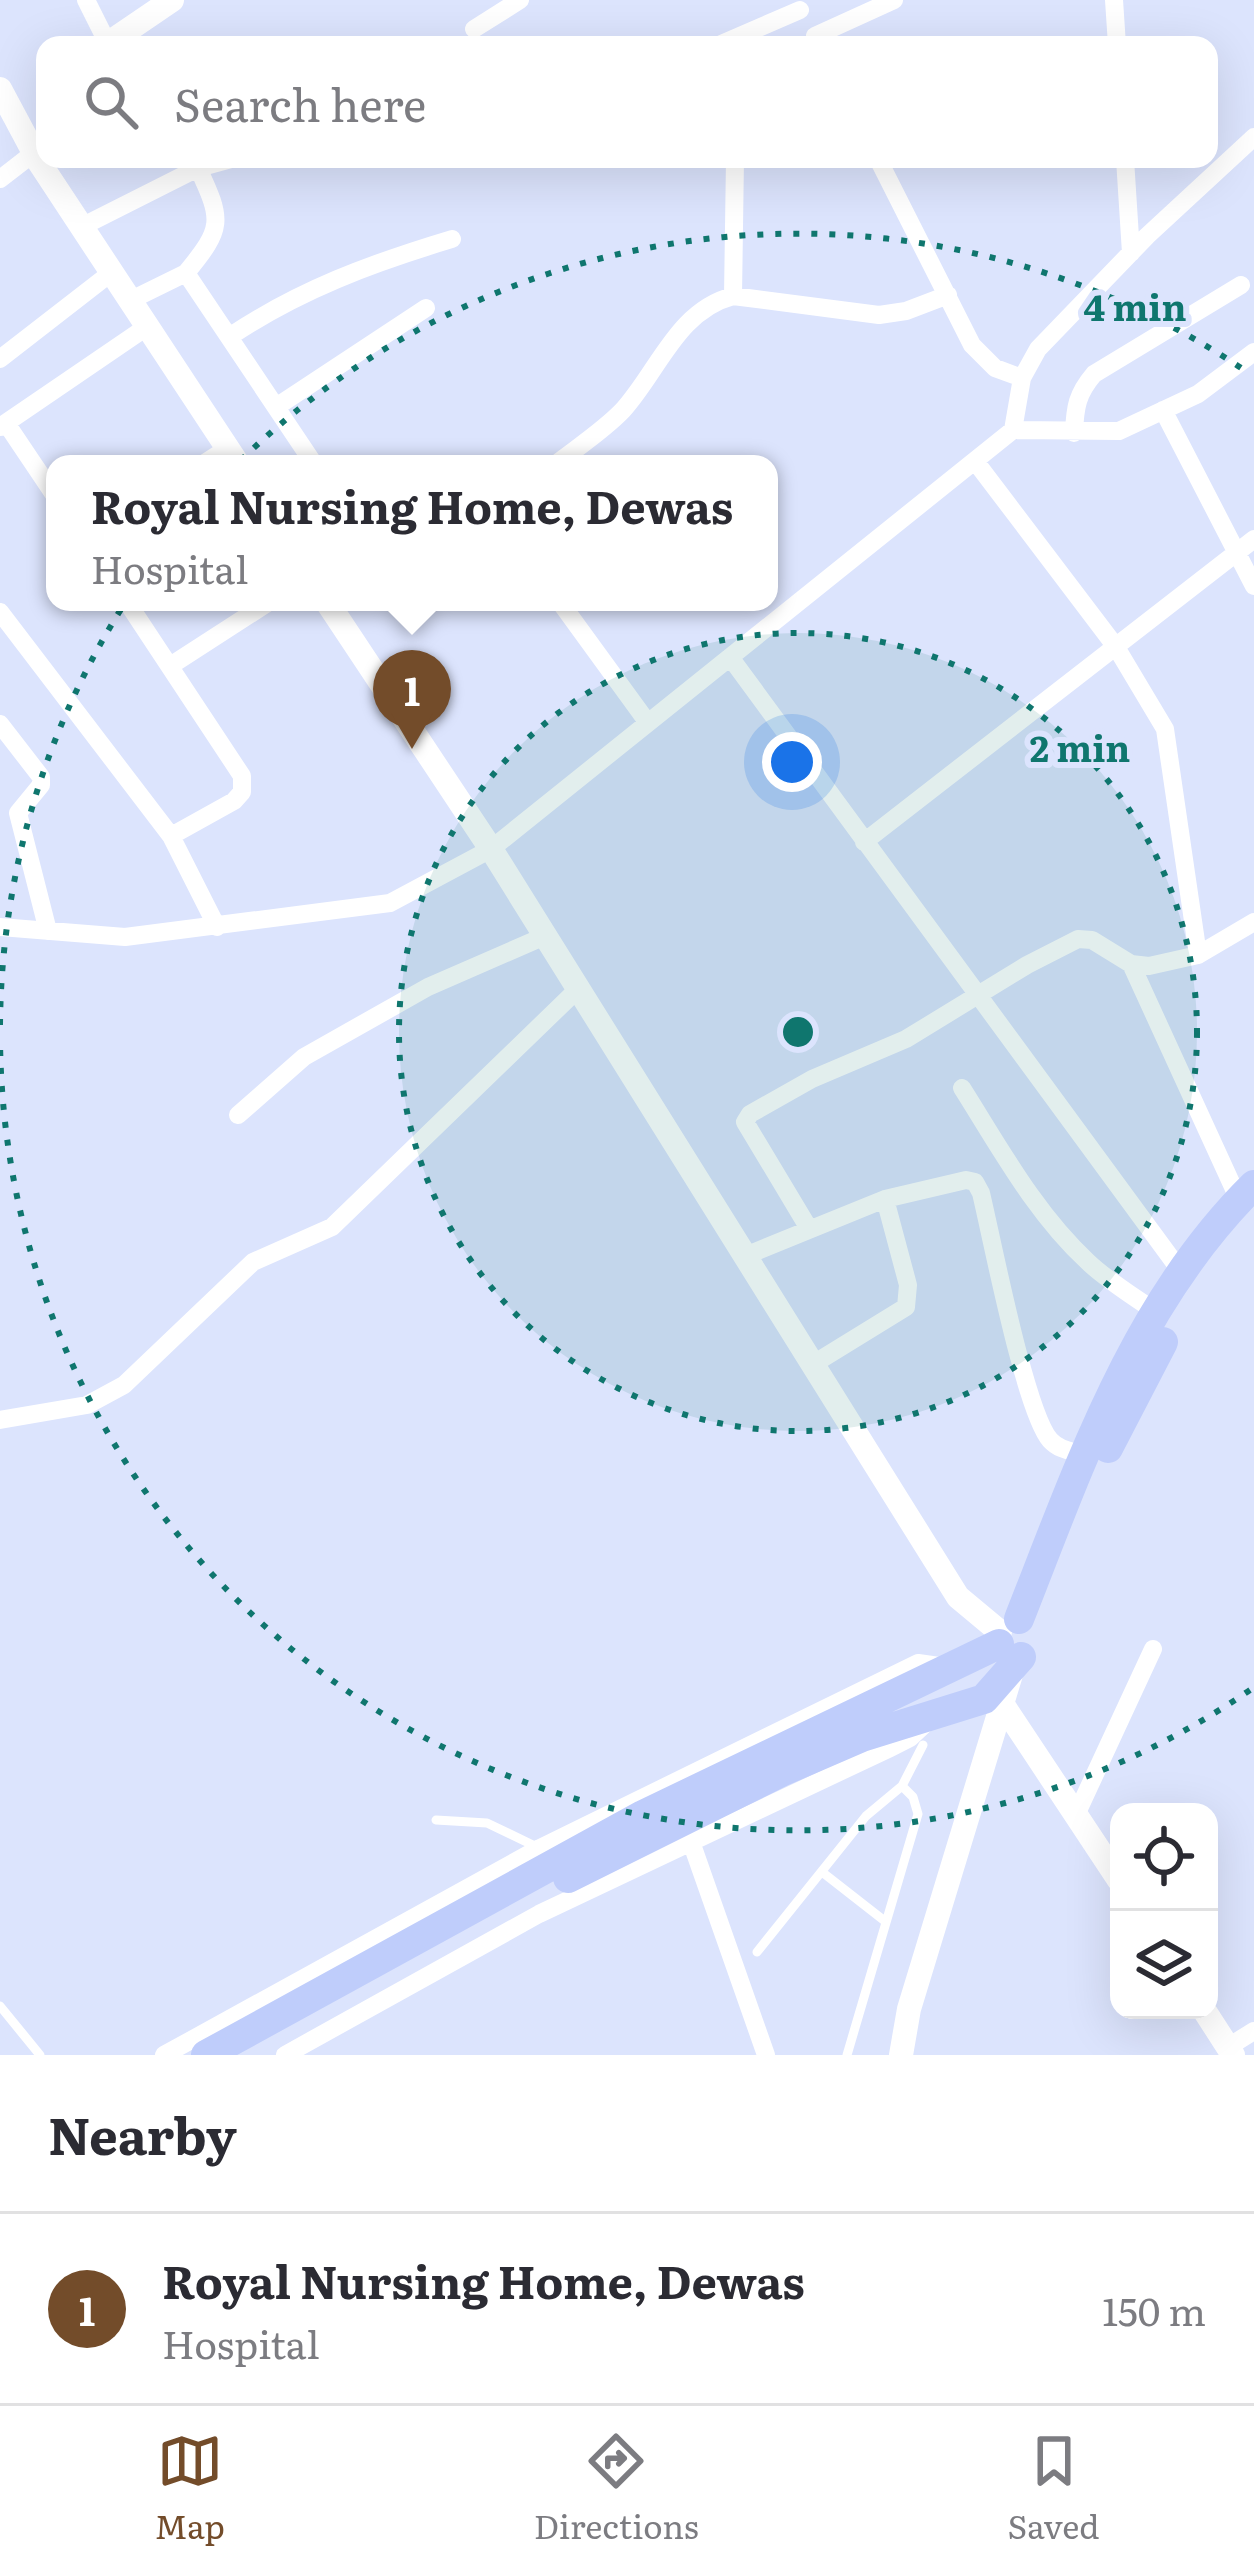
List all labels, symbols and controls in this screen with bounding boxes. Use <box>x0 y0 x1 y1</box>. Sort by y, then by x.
search box <box>36 36 1218 168</box>
icon: search <box>78 69 144 135</box>
text: Search here <box>174 69 426 136</box>
text: 4 min <box>1084 279 1186 332</box>
popup <box>46 455 778 611</box>
text: Royal Nursing Home, Dewas <box>91 471 733 538</box>
text: Hospital <box>91 538 248 596</box>
pin: 1 <box>373 650 451 749</box>
text: 2 min <box>1030 720 1130 773</box>
your location <box>762 732 822 792</box>
centre of rings <box>777 1011 819 1053</box>
map controls <box>1110 1803 1218 2019</box>
button: locate <box>1110 1803 1218 1911</box>
button: layers <box>1110 1911 1218 2019</box>
text: Nearby <box>48 2095 237 2171</box>
text: Royal Nursing Home, Dewas <box>162 2246 805 2313</box>
text: 1 <box>79 2280 95 2338</box>
text: 150 m <box>1102 2280 1206 2338</box>
text: Hospital <box>162 2313 320 2371</box>
tab: Map <box>154 2428 225 2549</box>
tab: Directions <box>534 2428 699 2549</box>
tab: Saved <box>1008 2428 1100 2549</box>

